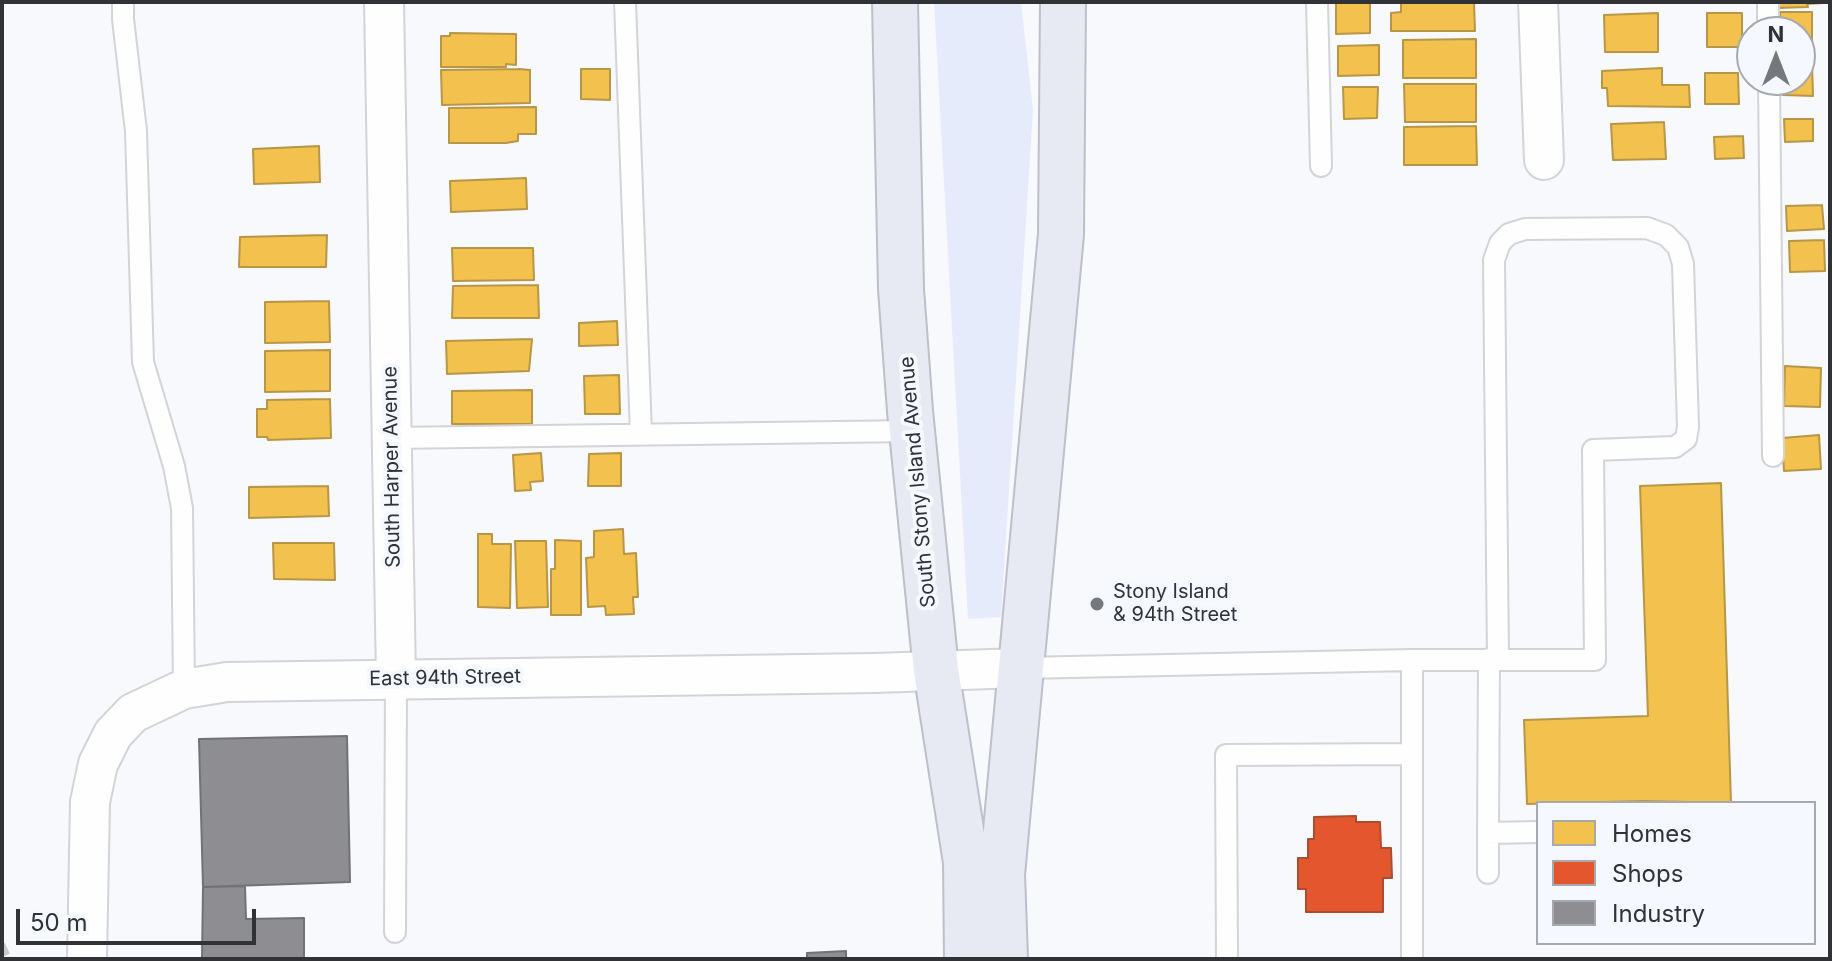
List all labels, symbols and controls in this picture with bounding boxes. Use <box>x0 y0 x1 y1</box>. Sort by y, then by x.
north arrow <box>1736 16 1816 96</box>
text: N <box>1768 21 1784 47</box>
street label: South Stony Island Avenue <box>895 355 941 609</box>
street label: South Harper Avenue <box>378 366 406 568</box>
place label: Stony Island & 94th Street <box>1113 580 1237 627</box>
marker: Stony Island & 94th Street <box>1088 595 1106 613</box>
street label: East 94th Street <box>369 665 521 691</box>
legend <box>1536 801 1816 945</box>
text: Homes <box>1612 819 1692 848</box>
text: Shops <box>1612 859 1683 888</box>
scale bar <box>20 893 260 943</box>
text: Industry <box>1612 899 1705 928</box>
text: 50 m <box>30 908 88 937</box>

